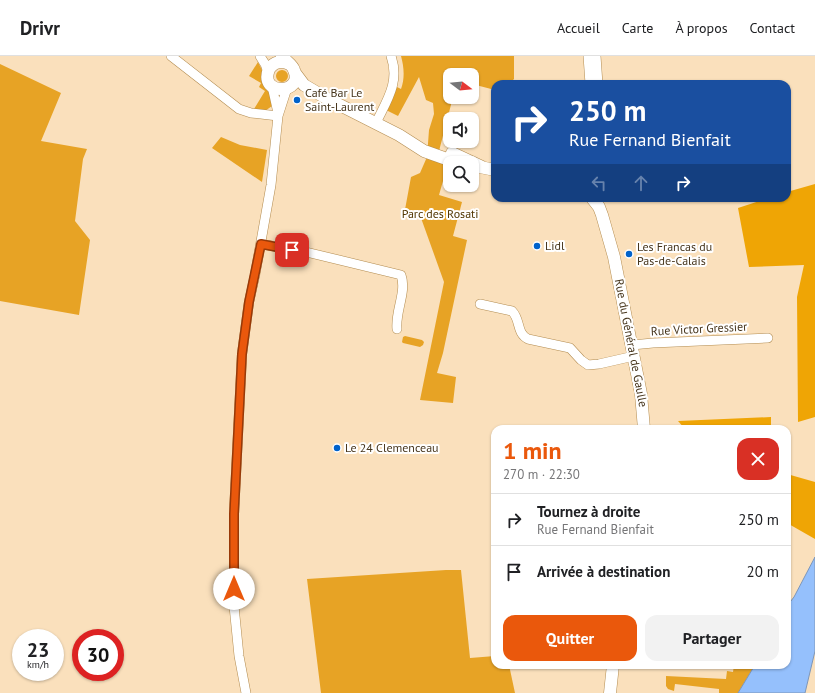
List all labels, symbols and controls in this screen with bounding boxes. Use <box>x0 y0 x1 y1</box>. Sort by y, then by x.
text: Drivr <box>20 16 60 40</box>
text: Accueil <box>557 19 600 37</box>
text: Carte <box>622 19 653 37</box>
text: À propos <box>675 19 728 37</box>
text: Contact <box>750 19 795 37</box>
north arrow <box>443 68 479 104</box>
map controls <box>443 68 479 192</box>
place label: Café Bar Le Saint-Laurent <box>305 85 374 114</box>
text: 250 m <box>569 92 646 129</box>
marker: Café Bar Le Saint-Laurent <box>292 95 302 105</box>
icon: right <box>503 96 555 148</box>
button: sound <box>443 112 479 148</box>
text: Rue Fernand Bienfait <box>569 128 731 151</box>
button: search <box>443 156 479 192</box>
icon: left <box>588 172 610 194</box>
icon: ahead <box>630 172 652 194</box>
icon: right <box>672 172 694 194</box>
park label: Parc des Rosati <box>402 206 478 221</box>
pin <box>275 233 309 267</box>
place label: Lidl <box>545 238 565 253</box>
icon: arrive <box>281 239 303 261</box>
place label: Les Francas du Pas-de-Calais <box>637 239 712 268</box>
marker: Lidl <box>532 241 542 251</box>
marker: Les Francas du Pas-de-Calais <box>624 249 634 259</box>
street label: Rue du Général de Gaulle <box>612 277 651 408</box>
street label: Rue Victor Gressier <box>650 318 748 339</box>
text: 1 min <box>503 435 562 466</box>
button: close <box>737 438 779 480</box>
place label: Le 24 Clemenceau <box>345 440 439 455</box>
marker: Le 24 Clemenceau <box>332 443 342 453</box>
text: 270 m · 22:30 <box>503 466 580 483</box>
text: Tournez à droite <box>537 502 640 521</box>
icon: right <box>503 509 525 531</box>
text: 250 m <box>738 510 779 529</box>
text: Rue Fernand Bienfait <box>537 521 654 538</box>
icon: arrive <box>503 561 525 583</box>
text: Arrivée à destination <box>537 562 670 581</box>
text: 20 m <box>746 562 779 581</box>
position arrow <box>213 568 255 610</box>
button: Quitter <box>503 615 637 661</box>
button: Partager <box>645 615 779 661</box>
speed limit sign: 30 <box>72 629 124 681</box>
text: 23 <box>27 637 49 663</box>
text: km/h <box>27 658 49 671</box>

